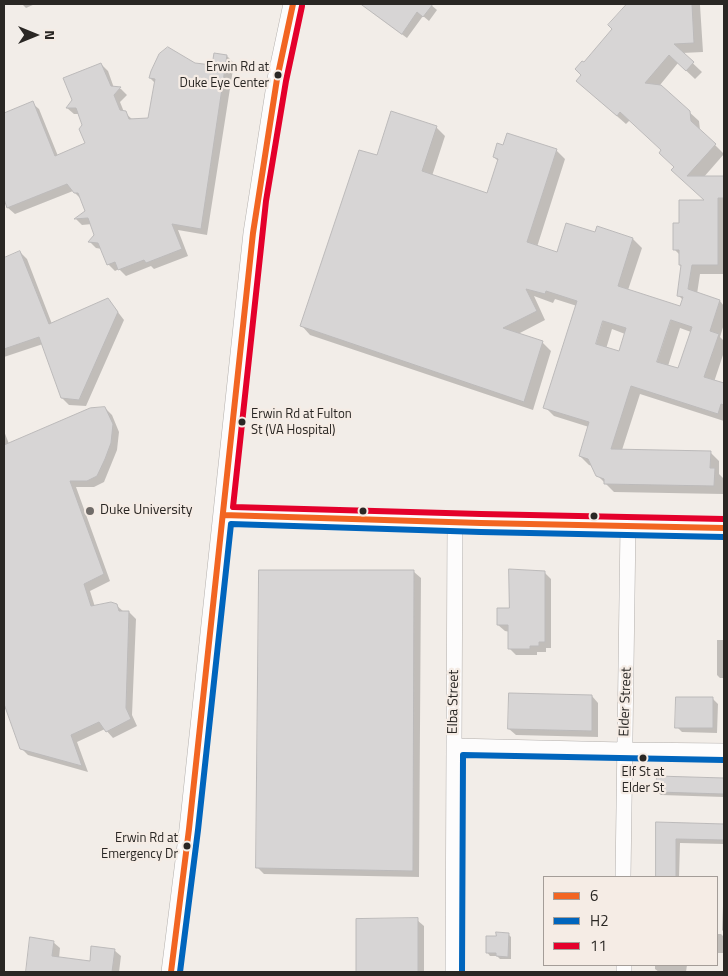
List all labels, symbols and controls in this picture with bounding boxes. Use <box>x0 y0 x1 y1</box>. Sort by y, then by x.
north arrow <box>10 10 60 60</box>
text: N <box>40 30 61 40</box>
place label: Erwin Rd at Duke Eye Center <box>180 60 269 91</box>
marker: Erwin Rd at Duke Eye Center <box>273 70 283 80</box>
place label: Erwin Rd at Fulton St (VA Hospital) <box>251 407 352 438</box>
marker: Erwin Rd at Fulton St (VA Hospital) <box>237 417 247 427</box>
place label: Duke University <box>100 503 193 519</box>
marker: Duke University <box>84 505 96 517</box>
unlabelled marker <box>358 506 368 516</box>
unlabelled marker <box>589 511 599 521</box>
street label: Elder Street <box>616 667 636 737</box>
street label: Elba Street <box>445 670 463 734</box>
marker: Elf St at Elder St <box>638 753 648 763</box>
place label: Elf St at Elder St <box>622 765 664 796</box>
place label: Erwin Rd at Emergency Dr <box>101 831 178 862</box>
marker: Erwin Rd at Emergency Dr <box>182 841 192 851</box>
legend <box>543 876 718 966</box>
text: 6 <box>590 884 598 907</box>
text: H2 <box>590 909 609 932</box>
text: 11 <box>590 934 607 957</box>

